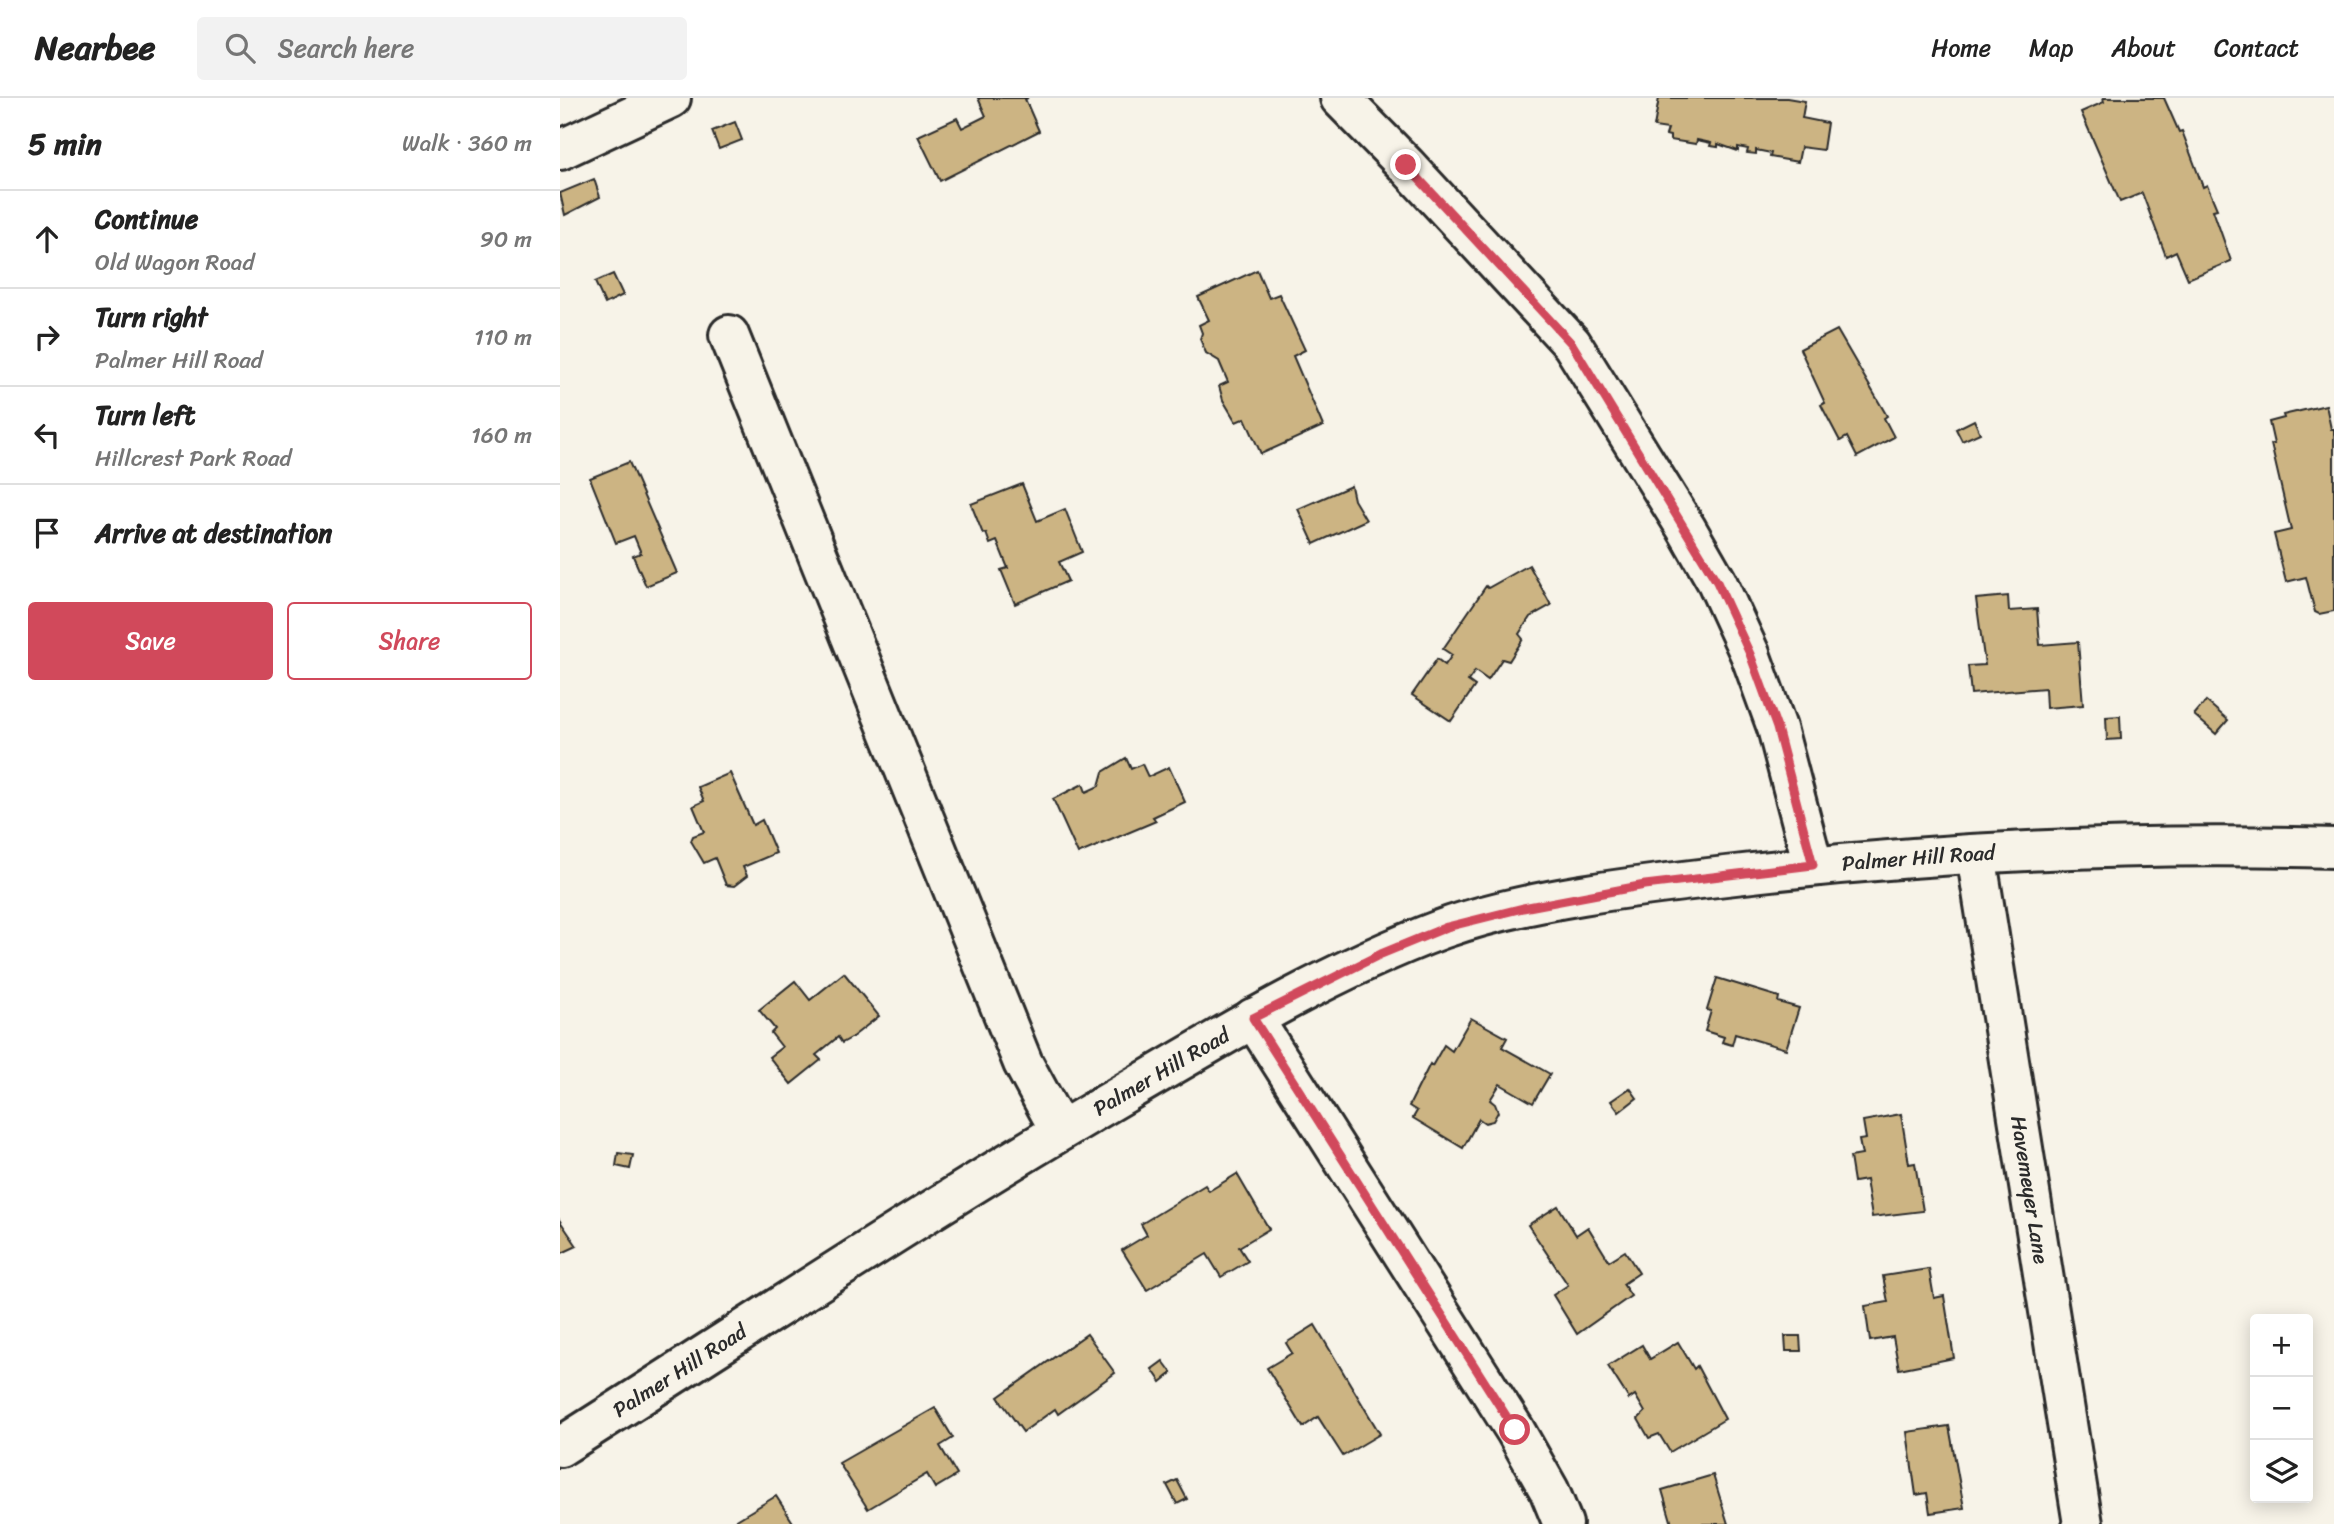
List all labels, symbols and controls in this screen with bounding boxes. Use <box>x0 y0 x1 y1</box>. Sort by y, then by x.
search box <box>197 17 687 80</box>
text: Nearbee <box>35 19 155 77</box>
text: Search here <box>277 25 414 71</box>
text: Home <box>1931 27 1991 69</box>
text: Map <box>2029 27 2073 69</box>
text: About <box>2111 27 2176 69</box>
text: Contact <box>2214 27 2299 69</box>
icon: search <box>221 29 259 67</box>
text: 5 min <box>28 117 102 171</box>
text: Walk · 360 m <box>402 123 532 164</box>
route end <box>1390 149 1421 180</box>
text: Continue <box>95 196 198 242</box>
text: 90 m <box>480 219 532 260</box>
icon: ahead <box>28 220 66 258</box>
text: Old Wagon Road <box>95 242 255 283</box>
text: Turn right <box>95 294 208 340</box>
text: 110 m <box>474 317 532 358</box>
icon: right <box>28 318 66 356</box>
text: Palmer Hill Road <box>95 340 263 381</box>
text: Turn left <box>95 392 195 438</box>
text: 160 m <box>471 415 532 456</box>
icon: left <box>28 416 66 454</box>
text: Hillcrest Park Road <box>95 438 292 479</box>
text: Arrive at destination <box>95 510 332 556</box>
icon: arrive <box>28 514 66 552</box>
button: Save <box>28 602 273 680</box>
button: Share <box>287 602 532 680</box>
street label: Palmer Hill Road <box>1840 833 1998 883</box>
street label: Palmer Hill Road <box>1086 1016 1239 1127</box>
street label: Havemeyer Lane <box>1999 1113 2060 1267</box>
street label: Palmer Hill Road <box>605 1312 756 1428</box>
map controls <box>2250 1314 2313 1503</box>
button: + <box>2250 1314 2313 1377</box>
button: − <box>2250 1377 2313 1440</box>
route start <box>1499 1414 1530 1445</box>
button: layers <box>2250 1440 2313 1503</box>

